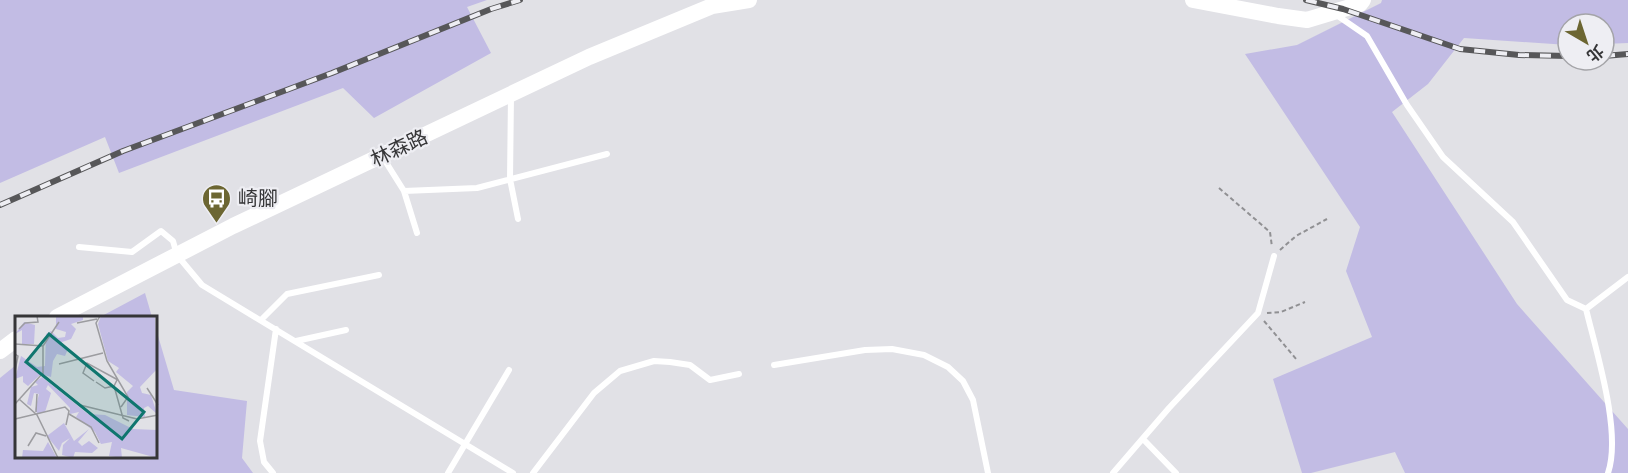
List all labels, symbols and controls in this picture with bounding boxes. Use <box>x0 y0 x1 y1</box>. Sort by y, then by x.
north arrow <box>1556 12 1616 72</box>
text: 北 <box>1584 42 1608 66</box>
street label: 林森路 <box>366 124 431 171</box>
bus stop icon: 崎腳 <box>201 182 233 224</box>
place label: 崎腳 <box>238 185 278 209</box>
inset map <box>15 316 158 458</box>

